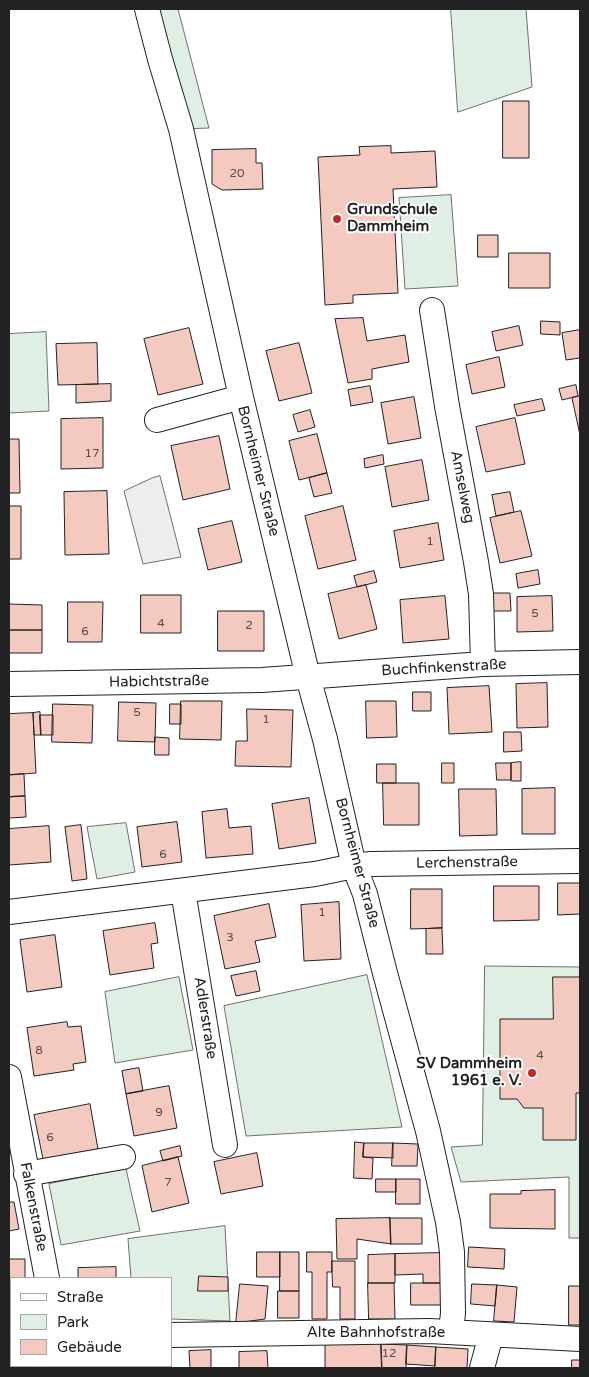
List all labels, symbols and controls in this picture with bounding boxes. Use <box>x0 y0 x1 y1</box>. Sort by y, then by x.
house number: 20 <box>229 167 245 181</box>
place label: Grundschule Dammheim <box>347 201 437 236</box>
marker: Grundschule Dammheim <box>331 213 343 225</box>
street label: Bornheimer Straße <box>233 404 283 538</box>
house number: 17 <box>84 447 100 461</box>
street label: Amselweg <box>446 449 478 525</box>
house number: 1 <box>426 535 434 549</box>
house number: 5 <box>531 607 539 621</box>
house number: 4 <box>157 617 165 631</box>
house number: 2 <box>245 619 253 633</box>
house number: 6 <box>81 625 89 639</box>
street label: Buchfinkenstraße <box>381 656 507 680</box>
street label: Habichtstraße <box>109 672 209 692</box>
house number: 5 <box>133 706 141 720</box>
house number: 1 <box>262 713 270 727</box>
street label: Bornheimer Straße <box>331 796 383 930</box>
house number: 6 <box>159 848 167 862</box>
street label: Lerchenstraße <box>416 853 518 873</box>
house number: 1 <box>318 906 326 920</box>
house number: 3 <box>226 931 234 945</box>
street label: Adlerstraße <box>190 976 220 1060</box>
house number: 8 <box>35 1044 43 1058</box>
house number: 4 <box>536 1049 544 1063</box>
place label: SV Dammheim 1961 e. V. <box>416 1055 522 1090</box>
marker: SV Dammheim 1961 e. V. <box>526 1067 538 1079</box>
house number: 9 <box>155 1106 163 1120</box>
house number: 6 <box>46 1131 54 1145</box>
street label: Falkenstraße <box>16 1161 50 1253</box>
house number: 7 <box>164 1176 172 1190</box>
legend <box>10 1277 172 1367</box>
text: Straße <box>57 1288 103 1306</box>
text: Park <box>57 1313 89 1331</box>
street label: Alte Bahnhofstraße <box>307 1324 445 1342</box>
text: Gebäude <box>57 1338 122 1356</box>
house number: 12 <box>381 1347 397 1361</box>

